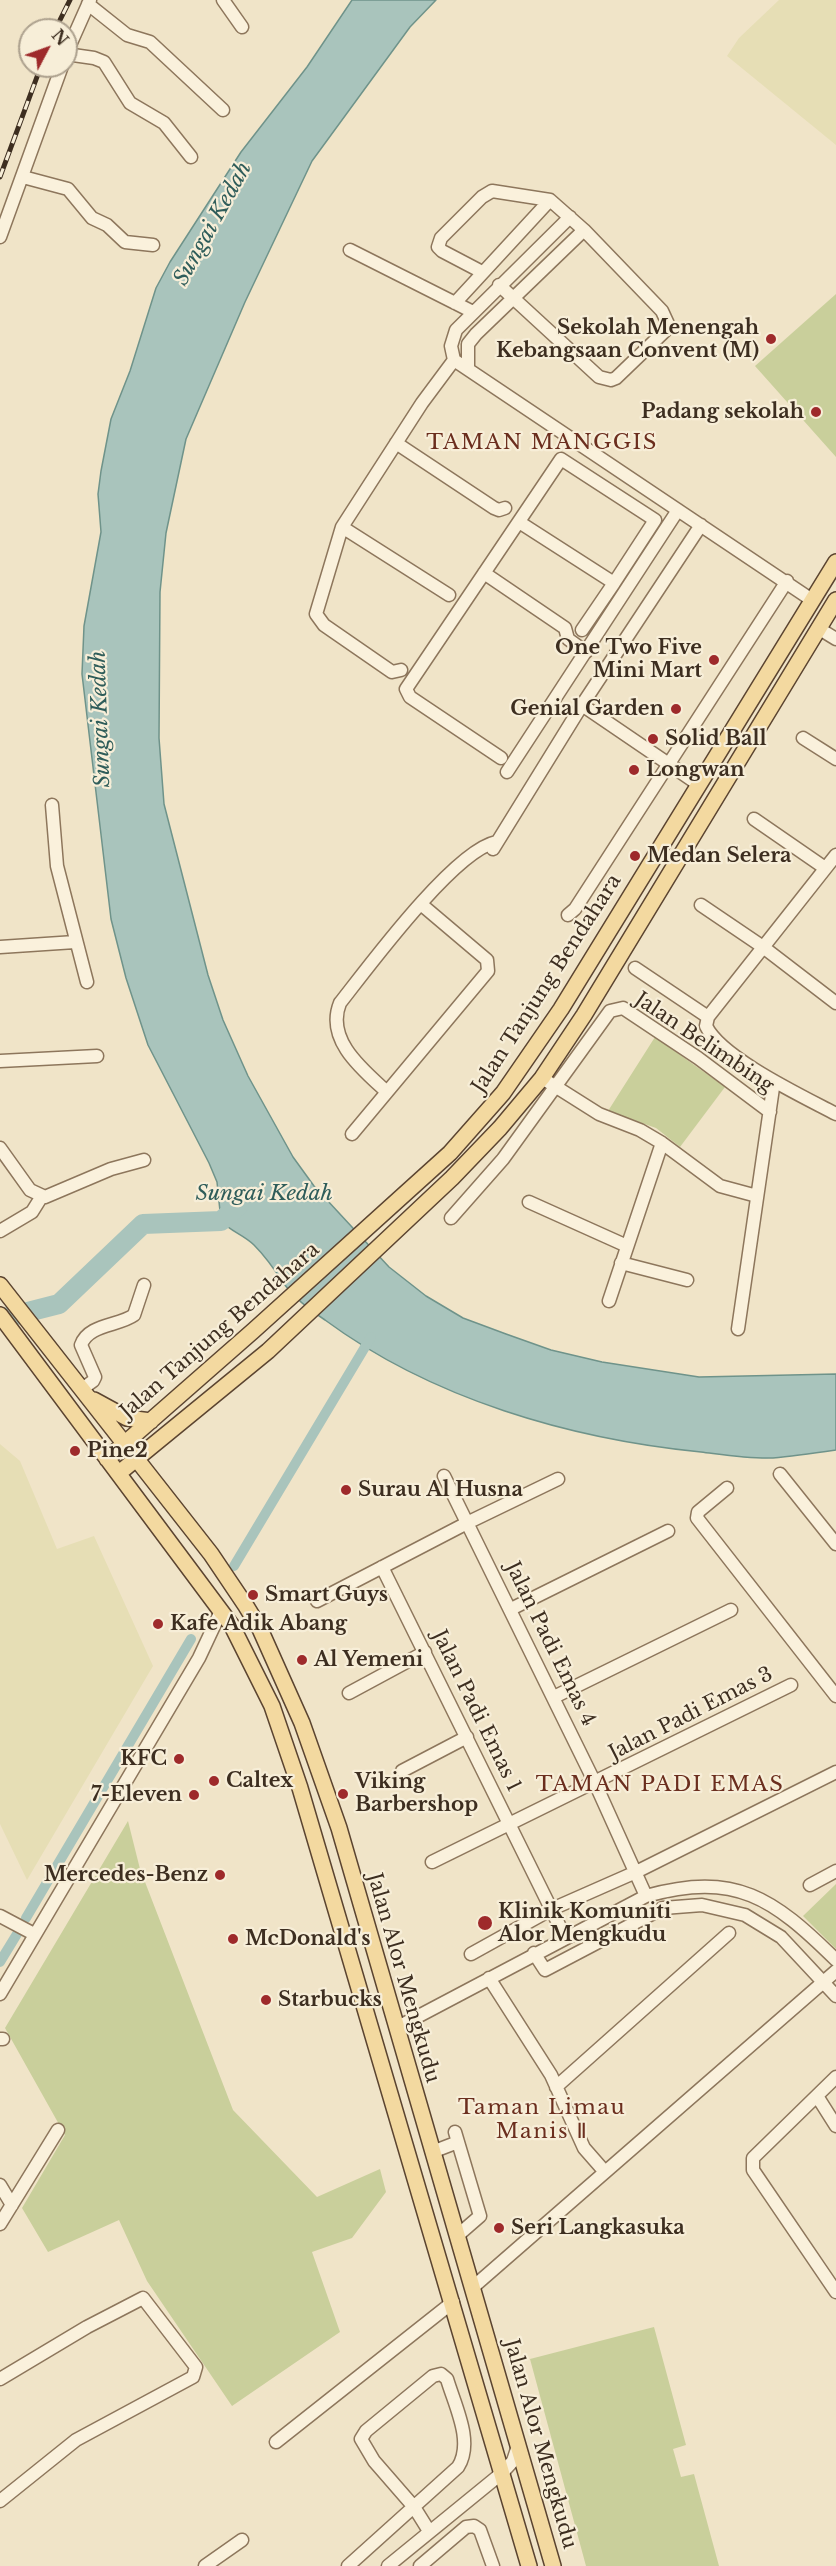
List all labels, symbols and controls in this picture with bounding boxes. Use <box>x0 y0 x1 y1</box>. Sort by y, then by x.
north arrow <box>18 18 78 78</box>
text: N <box>48 25 73 50</box>
water label: Sungai Kedah <box>169 158 257 290</box>
place label: Sekolah Menengah Kebangsaan Convent (M) <box>496 316 759 363</box>
marker: Sekolah Menengah Kebangsaan Convent (M) <box>764 332 778 346</box>
place label: Padang sekolah <box>641 400 804 424</box>
marker: Padang sekolah <box>809 405 823 419</box>
district label: TAMAN MANGGIS <box>426 430 658 456</box>
place label: One Two Five Mini Mart <box>555 636 702 683</box>
water label: Sungai Kedah <box>86 650 116 788</box>
marker: One Two Five Mini Mart <box>707 653 721 667</box>
place label: Genial Garden <box>510 697 664 721</box>
marker: Genial Garden <box>669 702 683 716</box>
place label: Solid Ball <box>665 727 767 751</box>
marker: Solid Ball <box>646 732 660 746</box>
place label: Longwan <box>646 758 745 782</box>
marker: Longwan <box>627 763 641 777</box>
place label: Medan Selera <box>647 844 792 868</box>
marker: Medan Selera <box>628 849 642 863</box>
street label: Jalan Tanjung Bendahara <box>467 870 627 1098</box>
street label: Jalan Belimbing <box>630 988 778 1098</box>
water label: Sungai Kedah <box>195 1181 333 1207</box>
street label: Jalan Tanjung Bendahara <box>116 1238 324 1424</box>
place label: Pine2 <box>87 1439 148 1463</box>
marker: Pine2 <box>68 1444 82 1458</box>
place label: Surau Al Husna <box>358 1478 523 1502</box>
marker: Surau Al Husna <box>339 1483 353 1497</box>
street label: Jalan Padi Emas 4 <box>500 1558 600 1730</box>
place label: Smart Guys <box>265 1583 388 1607</box>
marker: Smart Guys <box>246 1588 260 1602</box>
place label: Kafe Adik Abang <box>170 1612 347 1636</box>
marker: Kafe Adik Abang <box>151 1617 165 1631</box>
street label: Jalan Padi Emas 1 <box>426 1626 526 1796</box>
place label: Al Yemeni <box>314 1648 423 1672</box>
marker: Al Yemeni <box>295 1653 309 1667</box>
street label: Jalan Padi Emas 3 <box>605 1662 777 1766</box>
place label: KFC <box>120 1747 167 1771</box>
marker: KFC <box>172 1752 186 1766</box>
place label: Caltex <box>226 1769 293 1793</box>
place label: Viking Barbershop <box>355 1770 478 1817</box>
district label: TAMAN PADI EMAS <box>536 1772 784 1798</box>
marker: Caltex <box>207 1774 221 1788</box>
place label: 7-Eleven <box>91 1783 182 1807</box>
marker: Viking Barbershop <box>336 1787 350 1801</box>
marker: 7-Eleven <box>187 1788 201 1802</box>
place label: Mercedes-Benz <box>44 1863 208 1887</box>
marker: Mercedes-Benz <box>213 1868 227 1882</box>
street label: Jalan Alor Mengkudu <box>362 1870 444 2086</box>
place label: Klinik Komuniti Alor Mengkudu <box>498 1900 671 1947</box>
marker: Klinik Komuniti Alor Mengkudu <box>476 1914 494 1932</box>
place label: McDonald's <box>245 1927 371 1951</box>
marker: McDonald's <box>226 1932 240 1946</box>
place label: Starbucks <box>278 1988 382 2012</box>
marker: Starbucks <box>259 1993 273 2007</box>
district label: Taman Limau Manis Ⅱ <box>458 2095 626 2145</box>
place label: Seri Langkasuka <box>511 2216 685 2240</box>
marker: Seri Langkasuka <box>492 2221 506 2235</box>
street label: Jalan Alor Mengkudu <box>499 2336 581 2552</box>

